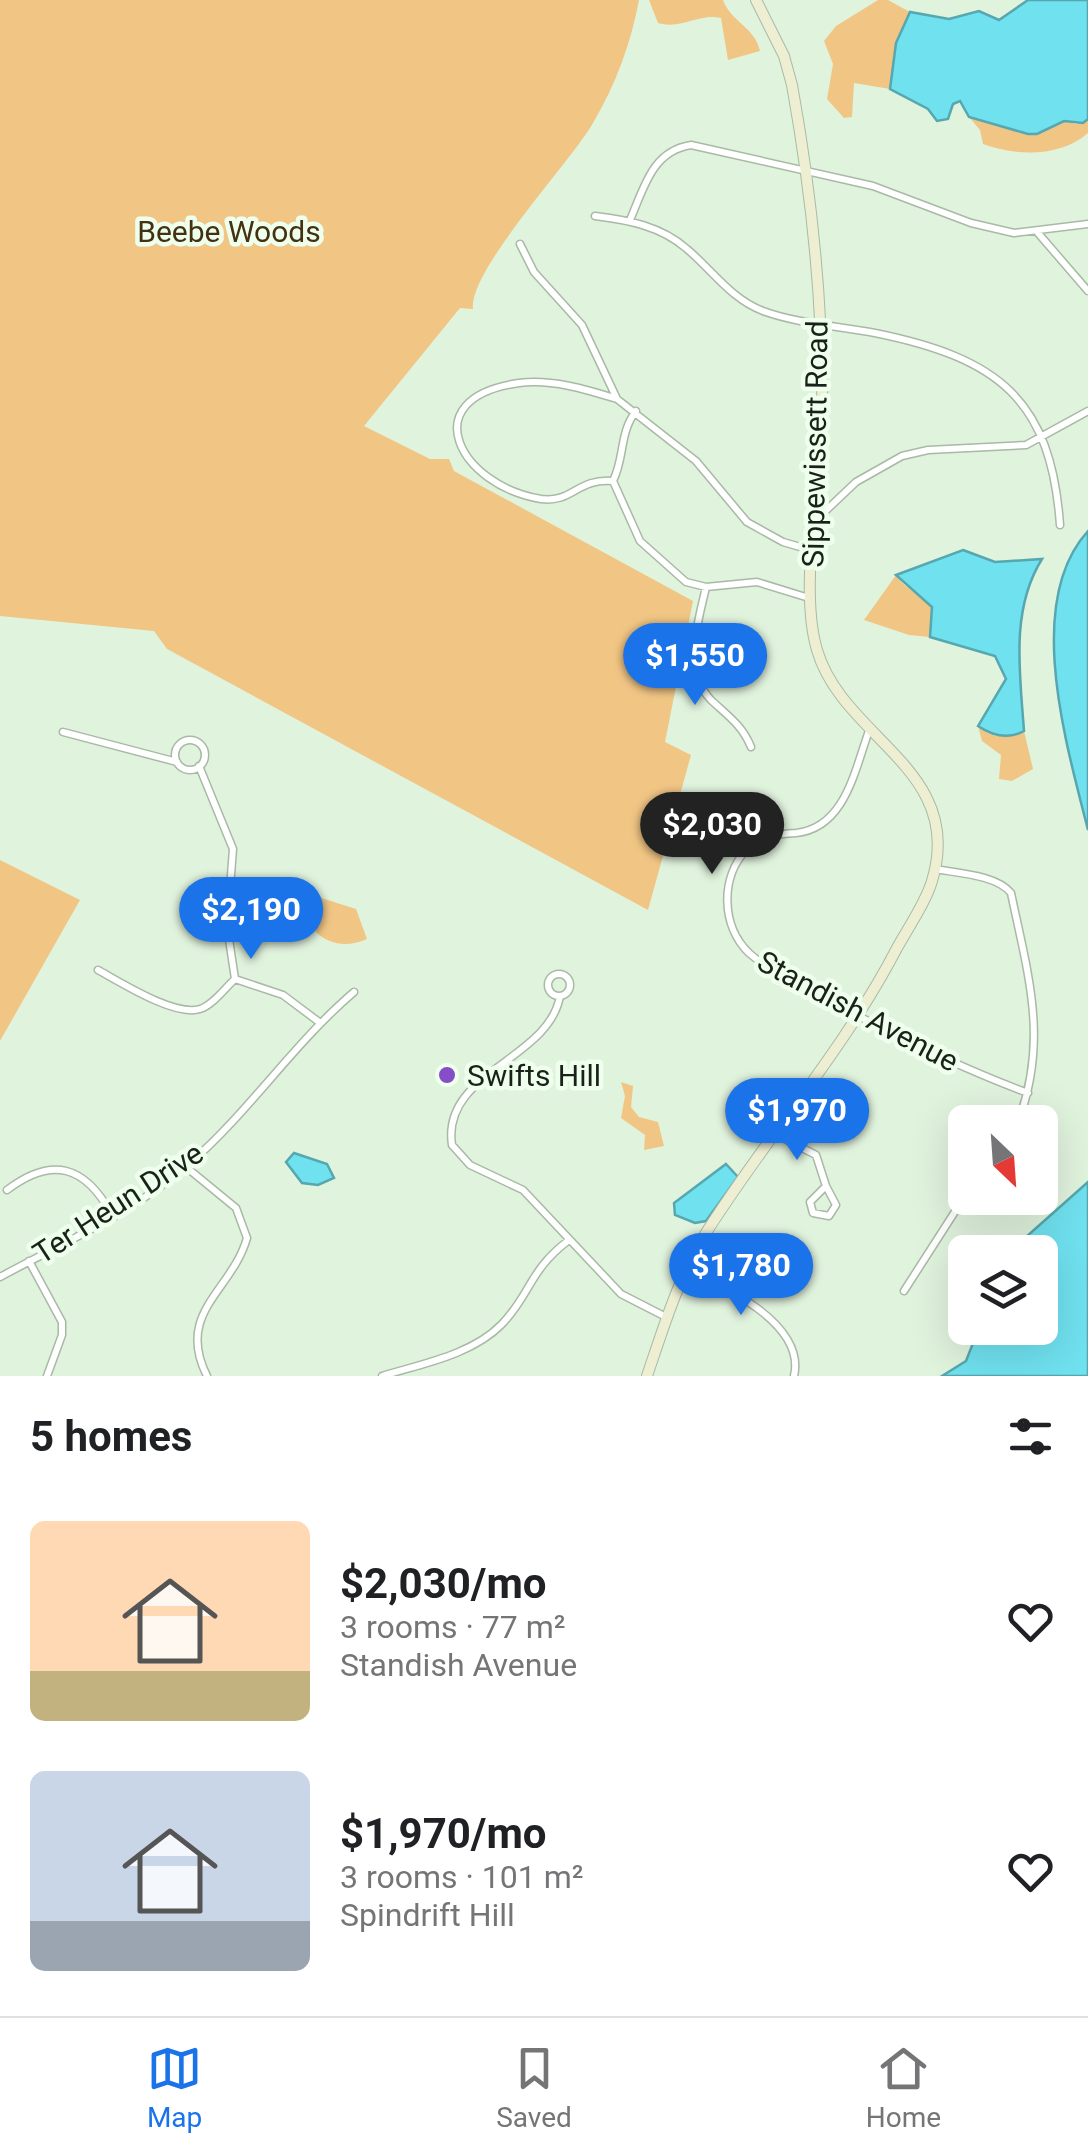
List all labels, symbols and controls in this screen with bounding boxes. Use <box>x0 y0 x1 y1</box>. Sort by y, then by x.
park label: Beebe Woods <box>137 214 321 249</box>
street label: Sippewissett Road <box>795 320 835 568</box>
pin: $1,550 <box>614 623 776 708</box>
text: $1,550 <box>645 636 745 674</box>
pin: $2,030 <box>631 792 793 877</box>
text: $2,030 <box>662 805 762 843</box>
pin: $2,190 <box>170 877 332 962</box>
text: $2,190 <box>201 890 301 928</box>
street label: Standish Avenue <box>752 943 964 1079</box>
place label: Swifts Hill <box>467 1058 601 1093</box>
marker: Swifts Hill <box>436 1064 458 1086</box>
pin: $1,970 <box>716 1078 878 1163</box>
text: $1,970 <box>747 1091 847 1129</box>
north arrow <box>948 1105 1058 1215</box>
map controls <box>948 1105 1058 1345</box>
street label: Ter Heun Drive <box>27 1135 209 1271</box>
pin: $1,780 <box>660 1233 822 1318</box>
button: layers <box>948 1235 1058 1345</box>
text: $1,780 <box>691 1246 791 1284</box>
icon: filters <box>1003 1409 1058 1464</box>
text: 5 homes <box>30 1412 192 1461</box>
text: $2,030/mo <box>340 1559 547 1608</box>
icon: home <box>110 1561 230 1681</box>
icon: heart <box>1003 1594 1058 1649</box>
text: 3 rooms · 77 m² <box>340 1608 565 1646</box>
text: Standish Avenue <box>340 1646 577 1684</box>
text: $1,970/mo <box>340 1809 547 1858</box>
icon: home <box>110 1811 230 1931</box>
icon: heart <box>1003 1844 1058 1899</box>
text: 3 rooms · 101 m² <box>340 1858 583 1896</box>
text: Spindrift Hill <box>340 1896 515 1934</box>
tab: Map <box>147 2041 202 2134</box>
tab: Saved <box>496 2041 572 2134</box>
tab: Home <box>866 2041 941 2134</box>

